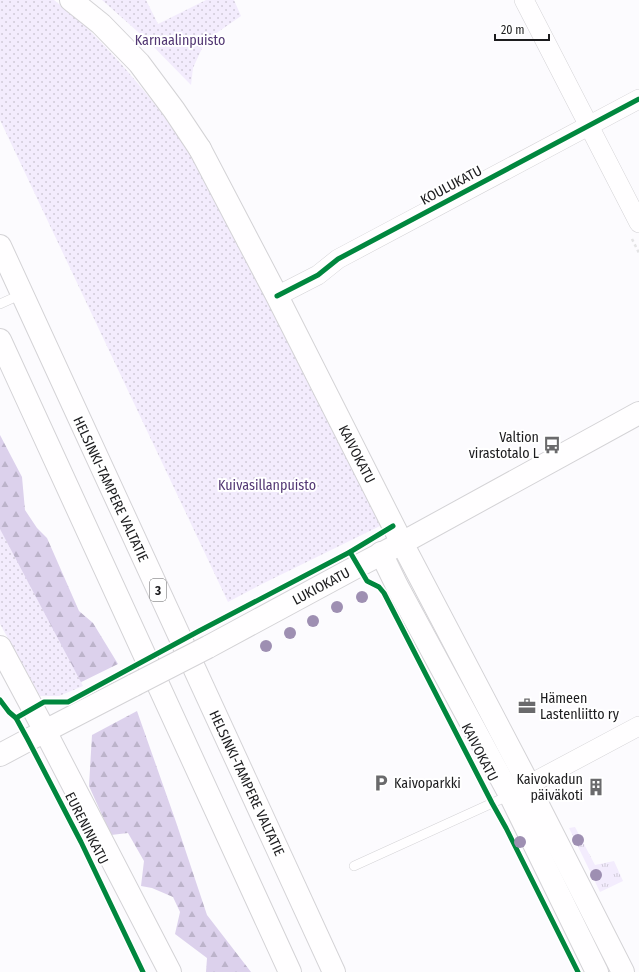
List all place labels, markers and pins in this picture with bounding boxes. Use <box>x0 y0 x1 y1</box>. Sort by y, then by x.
place label: Valtion virastotalo L <box>469 429 539 462</box>
bus stop icon: Valtion virastotalo L <box>542 435 562 455</box>
place label: Hämeen Lastenliitto ry <box>540 690 620 723</box>
office icon: Hämeen Lastenliitto ry <box>517 696 537 716</box>
place label: Kaivokadun päiväkoti <box>516 771 583 804</box>
parking icon: Kaivoparkki <box>371 773 391 793</box>
place label: Kaivoparkki <box>394 775 461 792</box>
building icon: Kaivokadun päiväkoti <box>586 777 606 797</box>

